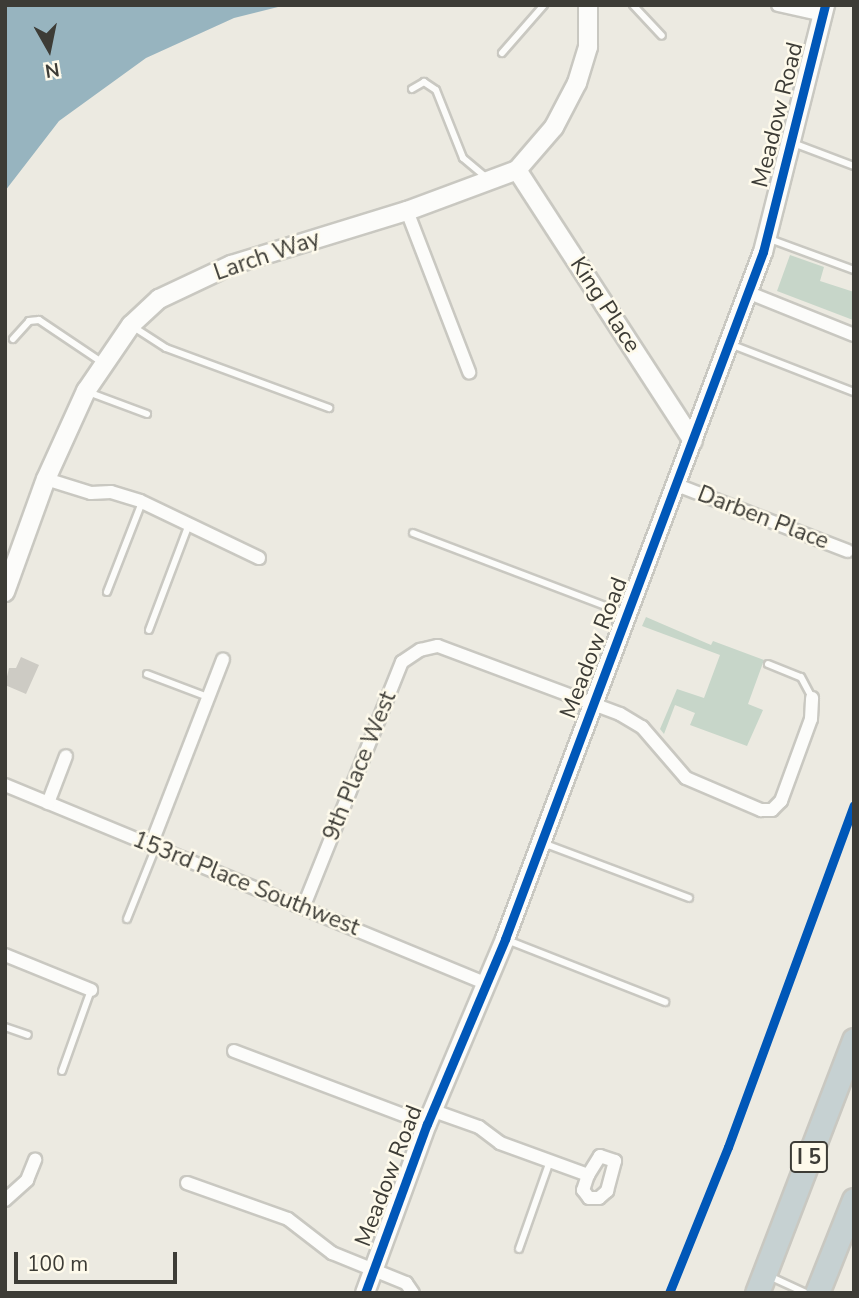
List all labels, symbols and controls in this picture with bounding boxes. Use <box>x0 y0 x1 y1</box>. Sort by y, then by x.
north arrow <box>14 14 84 84</box>
street label: Meadow Road <box>747 39 809 191</box>
text: N <box>43 56 61 84</box>
street label: Larch Way <box>210 225 324 287</box>
street label: King Place <box>564 252 646 358</box>
street label: Darben Place <box>693 480 833 556</box>
street label: Meadow Road <box>554 574 634 722</box>
street label: 9th Place West <box>318 688 402 844</box>
street label: 153rd Place Southwest <box>129 826 363 942</box>
street label: Meadow Road <box>349 1102 429 1250</box>
road number: I 5 <box>790 1140 828 1174</box>
scale bar <box>18 1238 180 1282</box>
text: 100 m <box>27 1250 88 1278</box>

